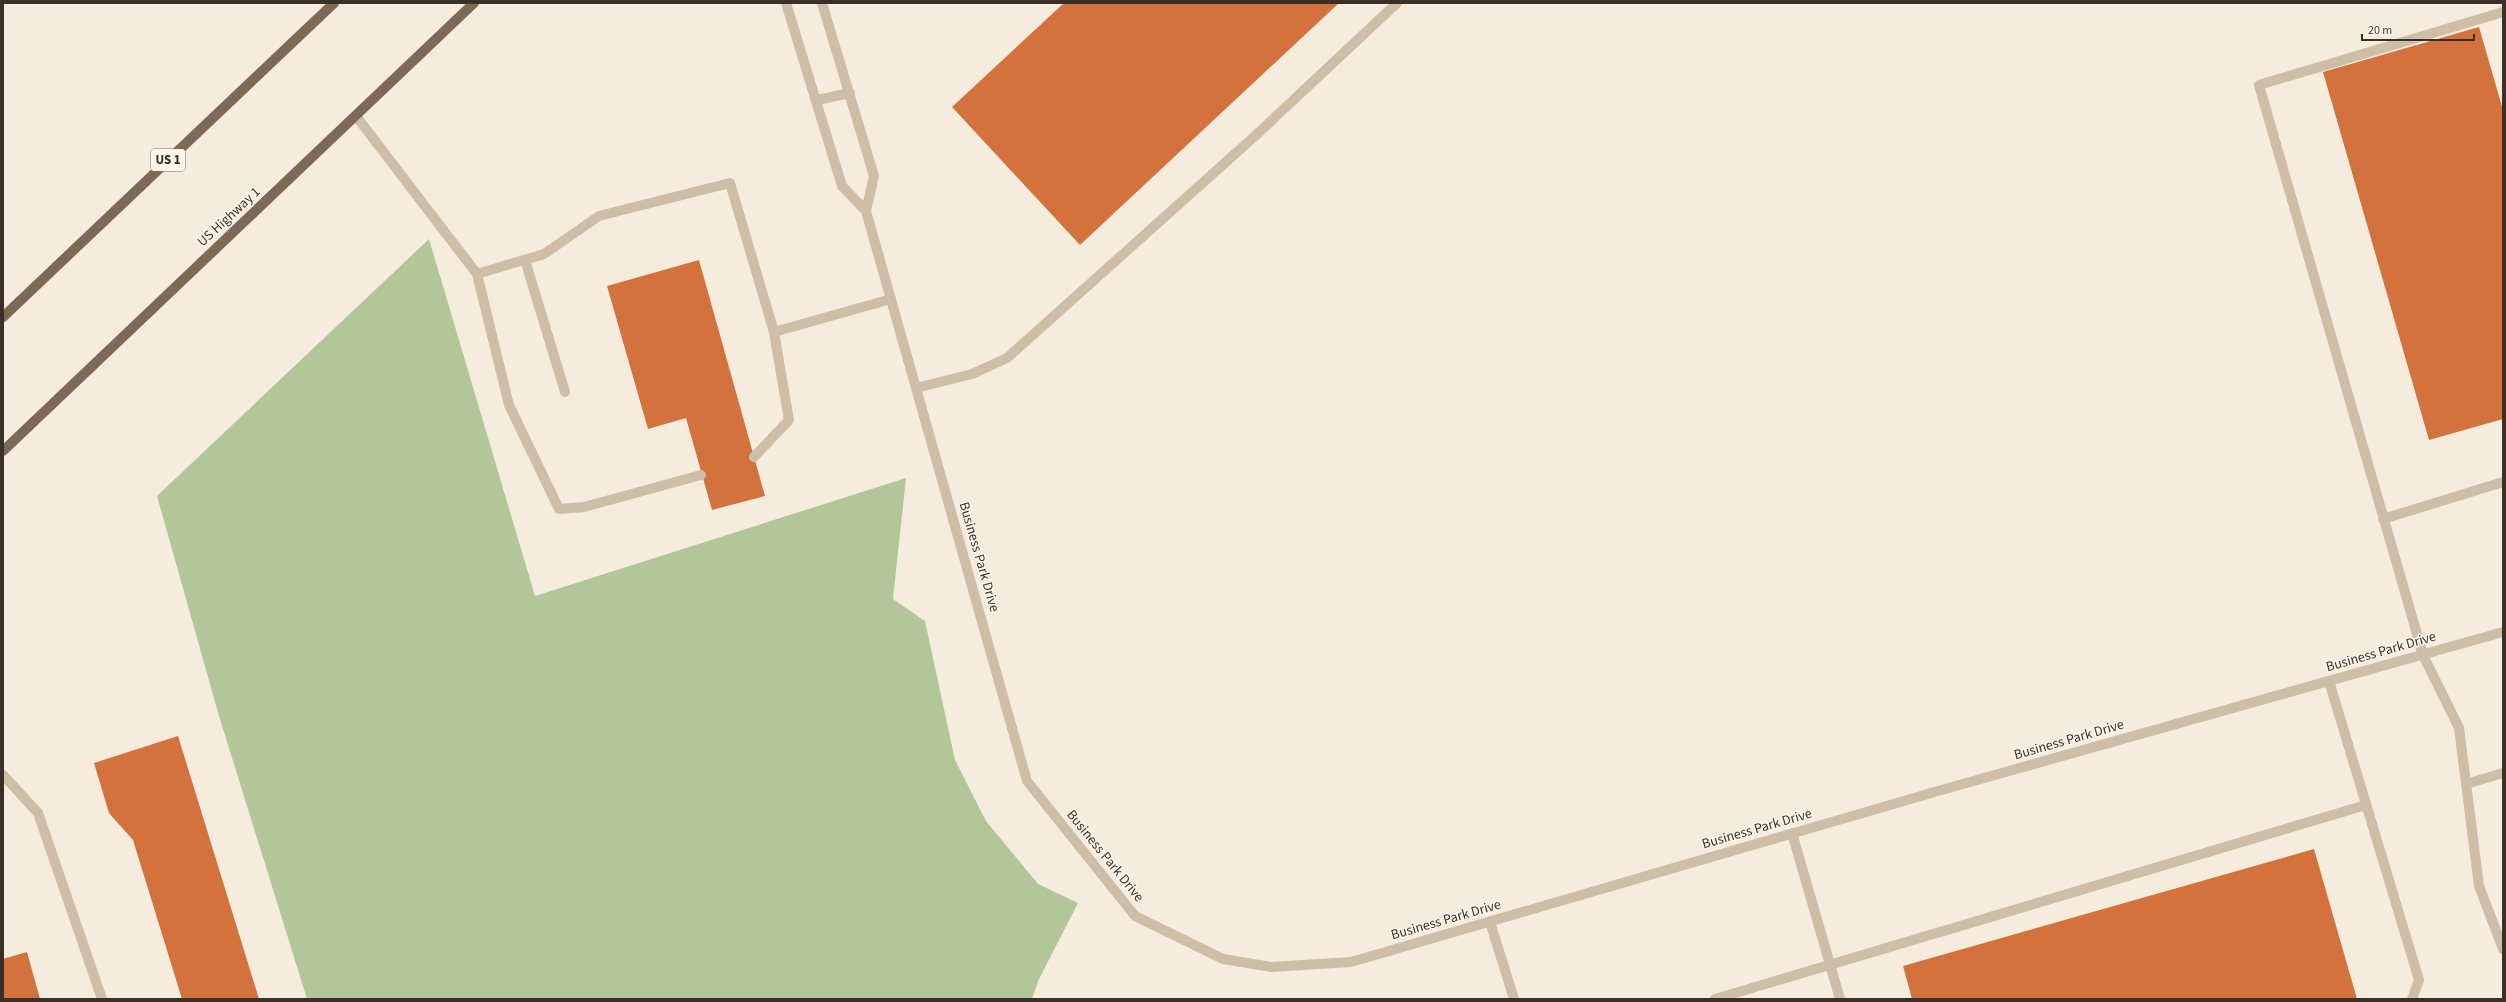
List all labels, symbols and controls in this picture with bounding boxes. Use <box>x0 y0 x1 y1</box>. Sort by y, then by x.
scale bar <box>2362 16 2474 42</box>
text: 20 m <box>2368 22 2392 39</box>
road number: US 1 <box>151 149 185 171</box>
street label: US Highway 1 <box>193 182 265 251</box>
street label: Business Park Drive <box>954 500 1004 614</box>
street label: Business Park Drive <box>2324 627 2438 677</box>
street label: Business Park Drive <box>2012 715 2126 765</box>
street label: Business Park Drive <box>1700 804 1814 854</box>
street label: Business Park Drive <box>1061 806 1149 906</box>
street label: Business Park Drive <box>1389 895 1503 945</box>

